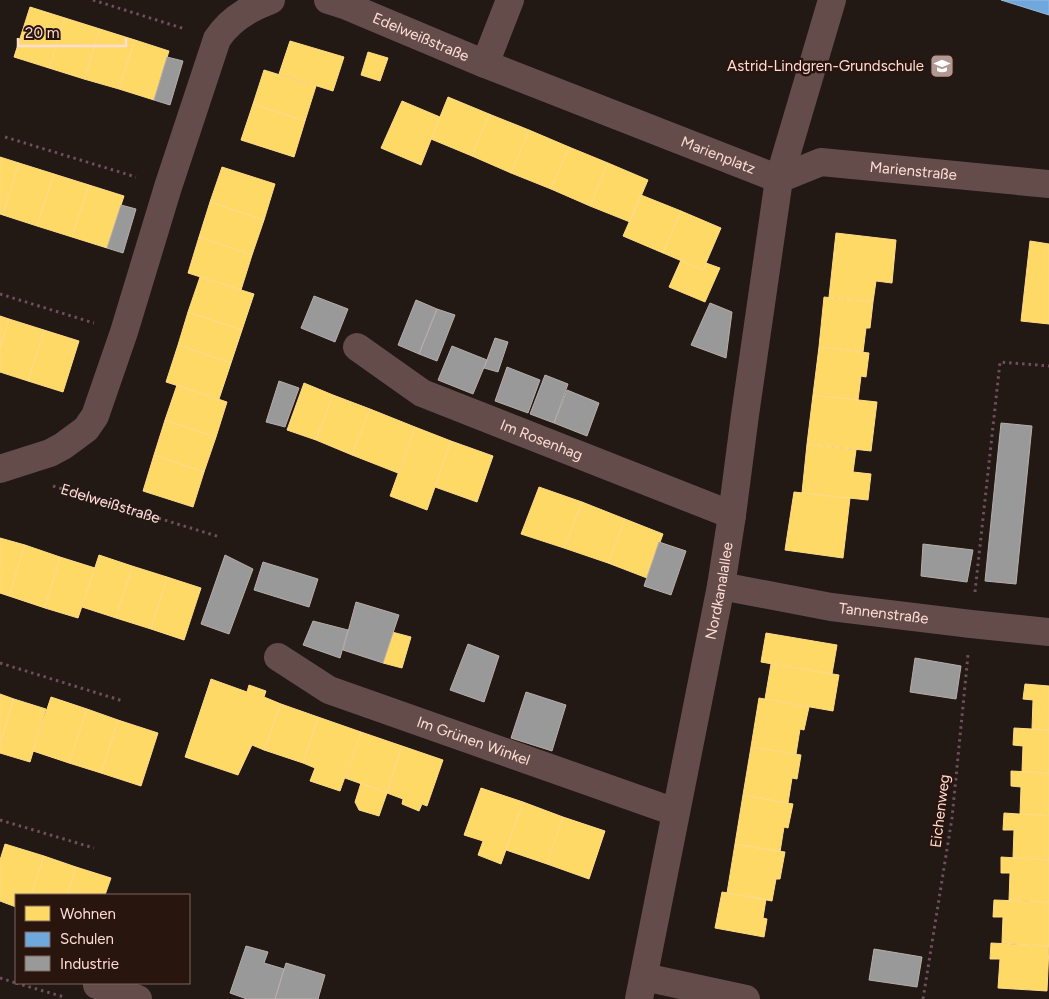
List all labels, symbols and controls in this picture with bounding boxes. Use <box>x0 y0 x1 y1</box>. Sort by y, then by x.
street label: Edelweißstraße <box>370 9 472 65</box>
scale bar <box>18 15 125 47</box>
text: 20 m <box>25 24 59 42</box>
school or university icon: Astrid-Lindgren-Grundschule <box>929 53 955 79</box>
place label: Astrid-Lindgren-Grundschule <box>727 57 924 75</box>
street label: Marienplatz <box>678 133 758 178</box>
street label: Marienstraße <box>869 158 958 184</box>
street label: Im Rosenhag <box>498 416 585 464</box>
street label: Edelweißstraße <box>58 480 162 527</box>
street label: Nordkanalallee <box>702 541 737 641</box>
street label: Tannenstraße <box>838 599 930 628</box>
street label: Im Grünen Winkel <box>414 713 533 769</box>
street label: Eichenweg <box>927 773 953 849</box>
legend <box>15 894 190 984</box>
text: Wohnen <box>60 905 116 923</box>
text: Schulen <box>60 930 114 948</box>
text: Industrie <box>60 955 119 973</box>

